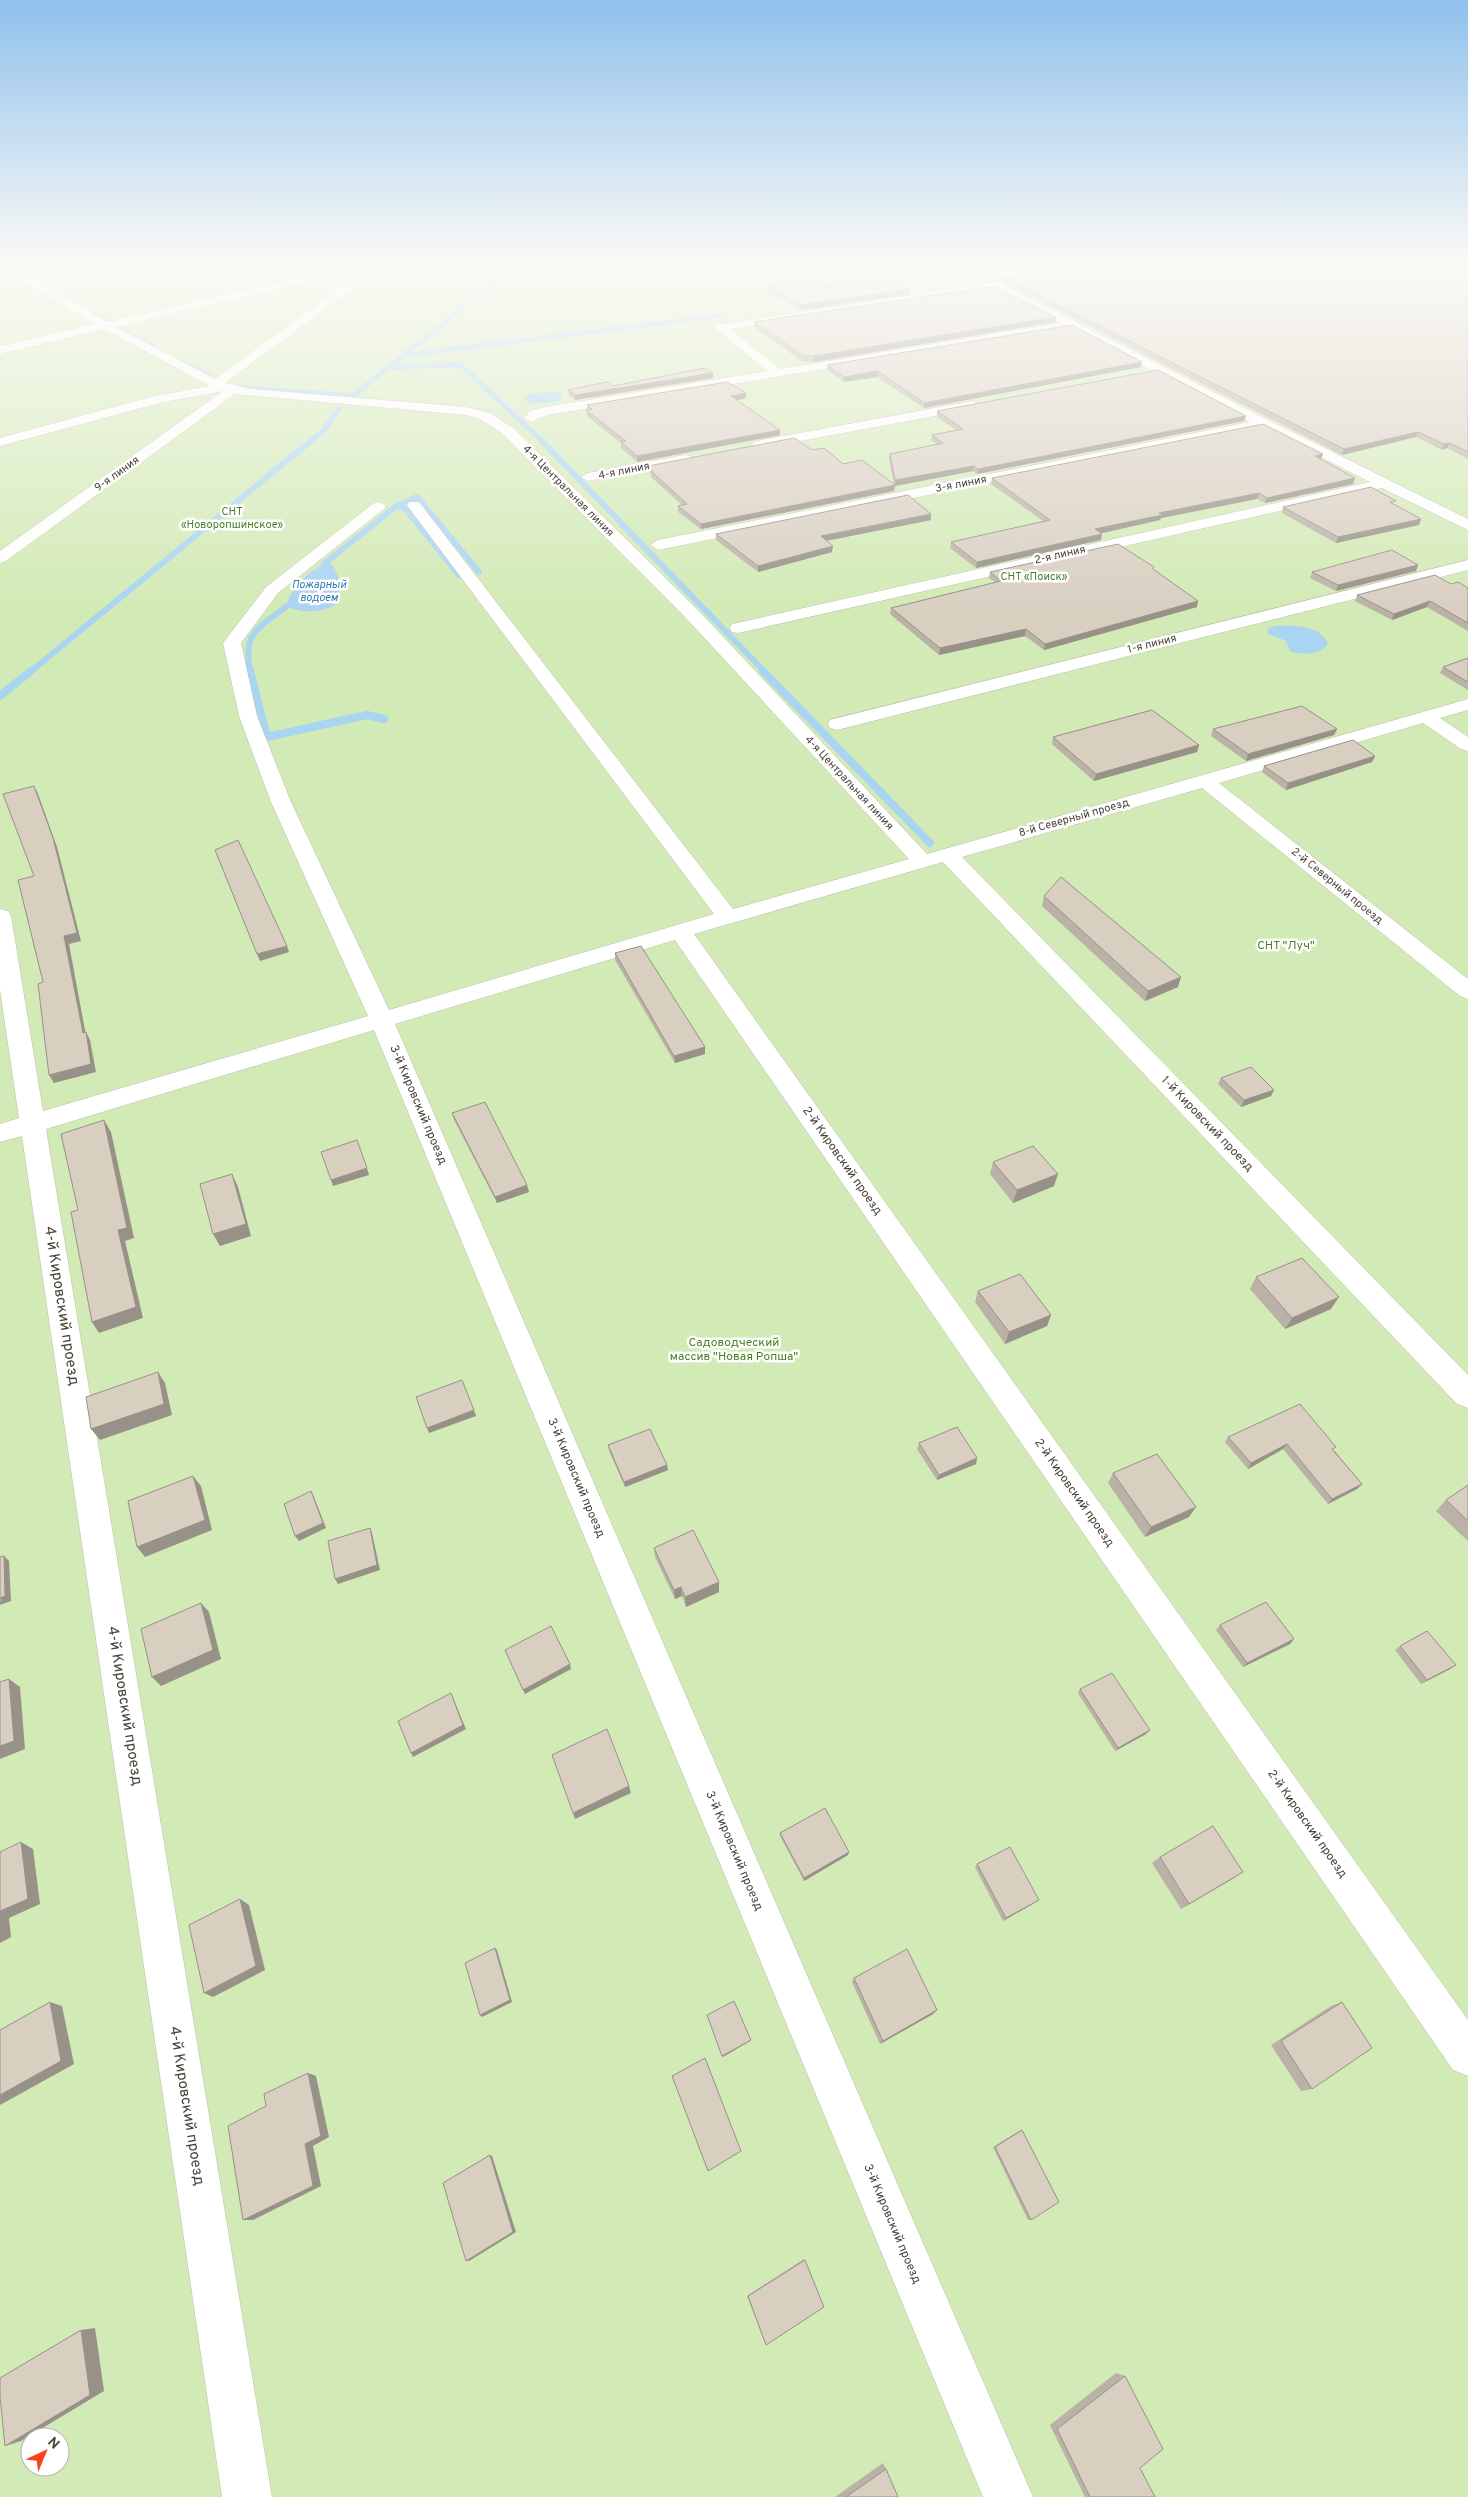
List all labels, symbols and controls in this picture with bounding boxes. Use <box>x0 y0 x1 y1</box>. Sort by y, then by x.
street label: 4-я Центральная линия <box>519 442 617 540</box>
street label: 9-я линия <box>92 453 142 495</box>
street label: 4-я линия <box>597 459 651 483</box>
street label: 3-я линия <box>934 472 988 496</box>
park label: СНТ «Новоропшинское» <box>181 505 284 532</box>
street label: 2-я линия <box>1033 542 1087 568</box>
park label: СНТ «Поиск» <box>1001 570 1068 584</box>
water label: Пожарный водоем <box>292 578 347 605</box>
street label: 1-я линия <box>1126 631 1178 657</box>
street label: 4-я Центральная линия <box>802 733 896 833</box>
street label: 8-й Северный проезд <box>1017 796 1131 840</box>
street label: 2-й Северный проезд <box>1288 845 1386 927</box>
park label: СНТ "Луч" <box>1257 938 1315 954</box>
street label: 3-й Кировский проезд <box>385 1043 451 1167</box>
street label: 1-й Кировский проезд <box>1157 1073 1257 1175</box>
street label: 2-й Кировский проезд <box>798 1104 886 1218</box>
street label: 4-й Кировский проезд <box>39 1225 83 1387</box>
park label: Садоводческий массив "Новая Ропша" <box>670 1335 798 1365</box>
street label: 3-й Кировский проезд <box>543 1416 609 1540</box>
street label: 2-й Кировский проезд <box>1030 1436 1118 1550</box>
street label: 4-й Кировский проезд <box>102 1625 146 1787</box>
street label: 2-й Кировский проезд <box>1263 1767 1351 1881</box>
street label: 3-й Кировский проезд <box>701 1789 767 1913</box>
street label: 4-й Кировский проезд <box>164 2025 208 2187</box>
street label: 3-й Кировский проезд <box>859 2162 925 2286</box>
north arrow <box>20 2427 70 2477</box>
text: N <box>43 2434 63 2453</box>

